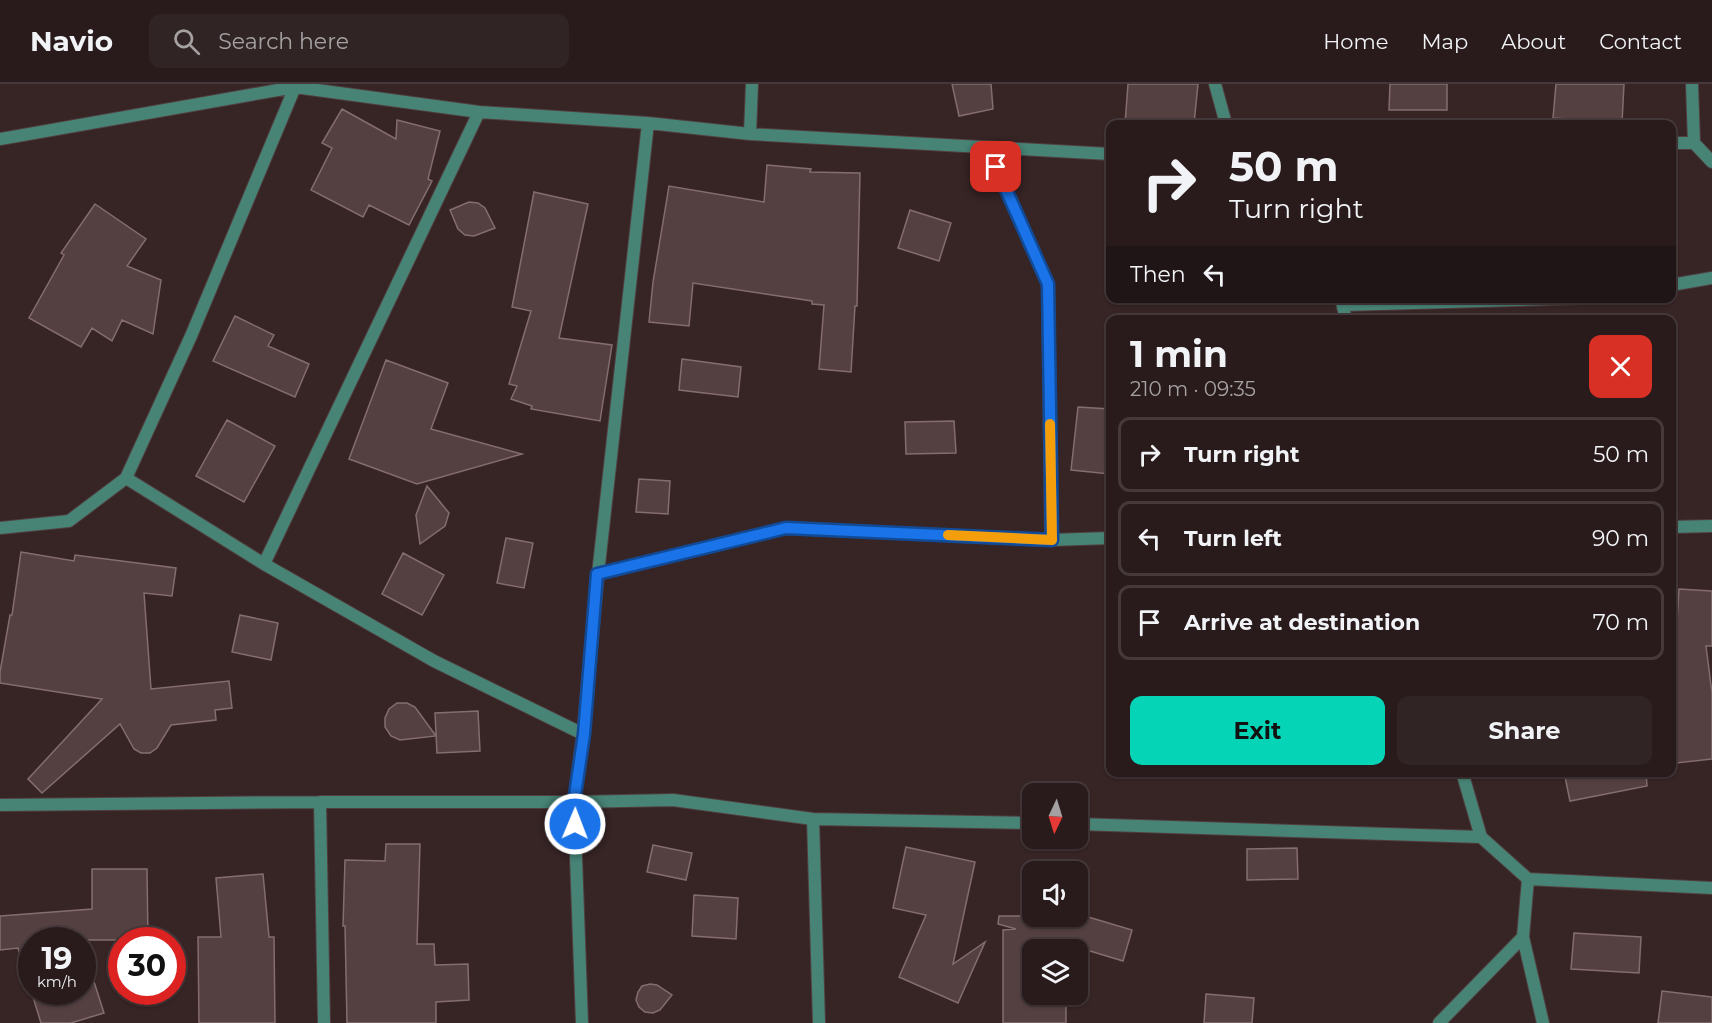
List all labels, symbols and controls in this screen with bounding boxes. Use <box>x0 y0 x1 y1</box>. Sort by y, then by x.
search box <box>149 14 569 68</box>
text: Navio <box>30 24 113 58</box>
icon: search <box>170 25 203 58</box>
text: Search here <box>218 28 349 55</box>
text: Home <box>1323 29 1388 54</box>
text: Map <box>1421 29 1468 54</box>
text: About <box>1501 29 1566 54</box>
text: Contact <box>1599 29 1682 54</box>
text: 50 m <box>1229 140 1338 192</box>
pin <box>970 141 1021 192</box>
icon: right <box>1130 144 1208 222</box>
icon: arrive <box>979 150 1012 183</box>
text: Turn right <box>1229 192 1364 225</box>
icon: left <box>1198 258 1231 291</box>
text: Then <box>1130 261 1186 288</box>
text: 1 min <box>1130 332 1228 376</box>
button: close <box>1589 335 1652 398</box>
text: 210 m · 09:35 <box>1130 377 1256 401</box>
icon: right <box>1133 438 1166 471</box>
text: Turn right <box>1184 441 1299 468</box>
text: 50 m <box>1593 441 1649 468</box>
icon: left <box>1133 522 1166 555</box>
text: Turn left <box>1184 525 1282 552</box>
text: 90 m <box>1592 525 1649 552</box>
icon: arrive <box>1133 606 1166 639</box>
text: Arrive at destination <box>1184 609 1420 636</box>
text: 70 m <box>1593 609 1649 636</box>
button: Exit <box>1130 696 1385 765</box>
button: Share <box>1397 696 1652 765</box>
north arrow <box>1022 783 1088 849</box>
map controls <box>1022 783 1088 1005</box>
position arrow <box>543 792 607 856</box>
button: sound <box>1022 861 1088 927</box>
speed limit sign: 30 <box>108 927 186 1005</box>
button: layers <box>1022 939 1088 1005</box>
text: 19 <box>42 940 72 977</box>
text: km/h <box>37 972 77 991</box>

